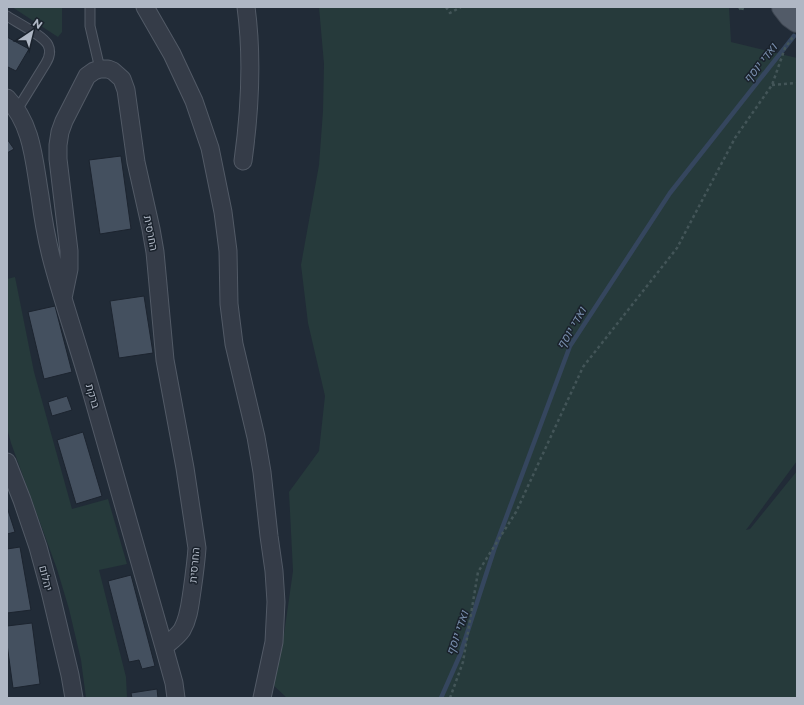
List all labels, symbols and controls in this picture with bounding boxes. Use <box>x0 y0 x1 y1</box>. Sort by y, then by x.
north arrow <box>12 12 52 52</box>
text: N <box>30 16 45 32</box>
water label: ואדי יוסף <box>740 39 781 86</box>
street label: החרסית <box>141 214 161 252</box>
water label: ואדי יוסף <box>553 303 590 352</box>
street label: ברקת <box>83 382 103 410</box>
street label: החרסית <box>185 547 203 583</box>
street label: יהלום <box>36 564 56 592</box>
water label: ואדי יוסף <box>442 607 472 657</box>

